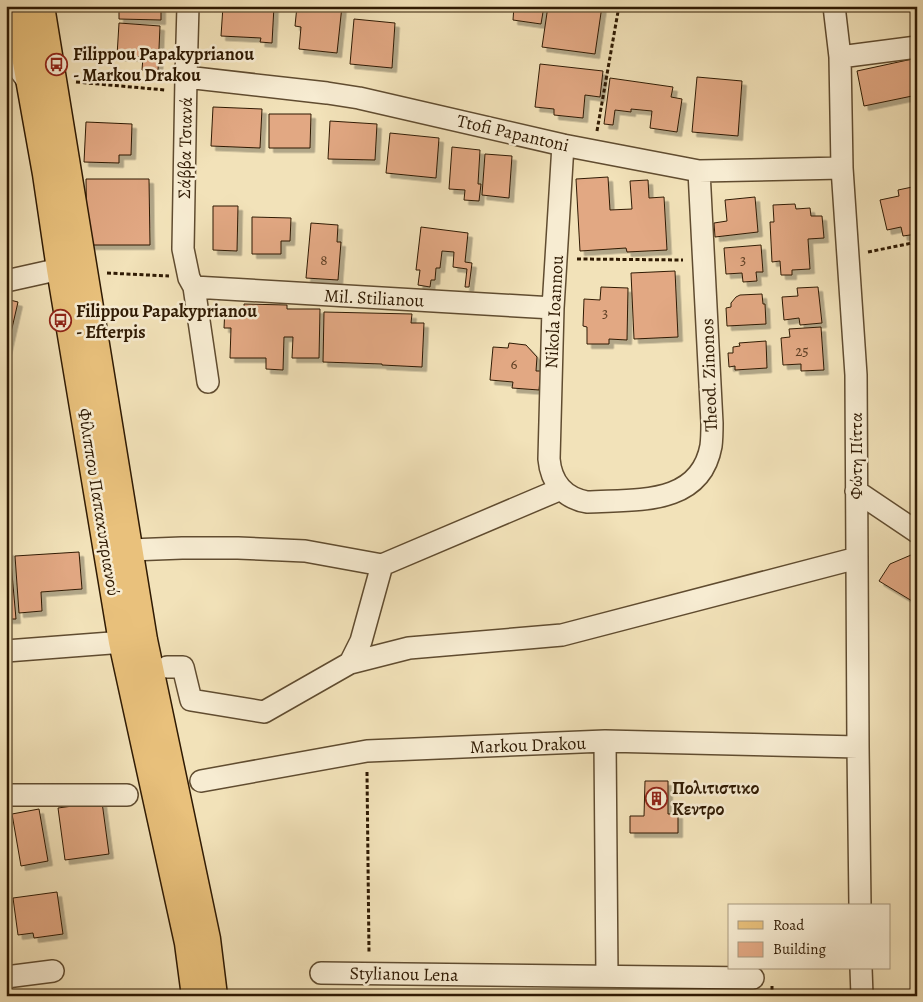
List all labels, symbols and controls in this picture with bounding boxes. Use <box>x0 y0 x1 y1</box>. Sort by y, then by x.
place label: Filippou Papakyprianou - Markou Drakou <box>73 42 254 87</box>
bus stop icon: Filippou Papakyprianou - Markou Drakou <box>45 52 69 76</box>
street label: Σάββα Τσιανά <box>172 97 198 199</box>
street label: Ttofi Papantoni <box>455 108 571 158</box>
house number: 8 <box>320 250 328 270</box>
house number: 3 <box>740 250 746 270</box>
street label: Nikola Ioannou <box>539 254 569 369</box>
street label: Mil. Stilianou <box>323 283 425 313</box>
place label: Filippou Papakyprianou - Efterpis <box>76 299 257 344</box>
house number: 3 <box>602 303 608 323</box>
bus stop icon: Filippou Papakyprianou - Efterpis <box>48 309 72 333</box>
street label: Theod. Zinonos <box>695 318 723 432</box>
house number: 25 <box>795 341 809 361</box>
house number: 6 <box>511 354 518 374</box>
street label: Φίλιππου Παπακυπριανού <box>72 406 126 598</box>
street label: Φώτη Πίττα <box>844 412 868 500</box>
street label: Markou Drakou <box>469 731 587 759</box>
place label: Πολιτιστικο Κεντρο <box>672 776 760 821</box>
building icon: Πολιτιστικο Κεντρο <box>644 786 668 810</box>
legend <box>728 904 890 970</box>
text: Road <box>773 915 805 935</box>
text: Building <box>773 939 826 959</box>
street label: Stylianou Lena <box>349 961 459 987</box>

